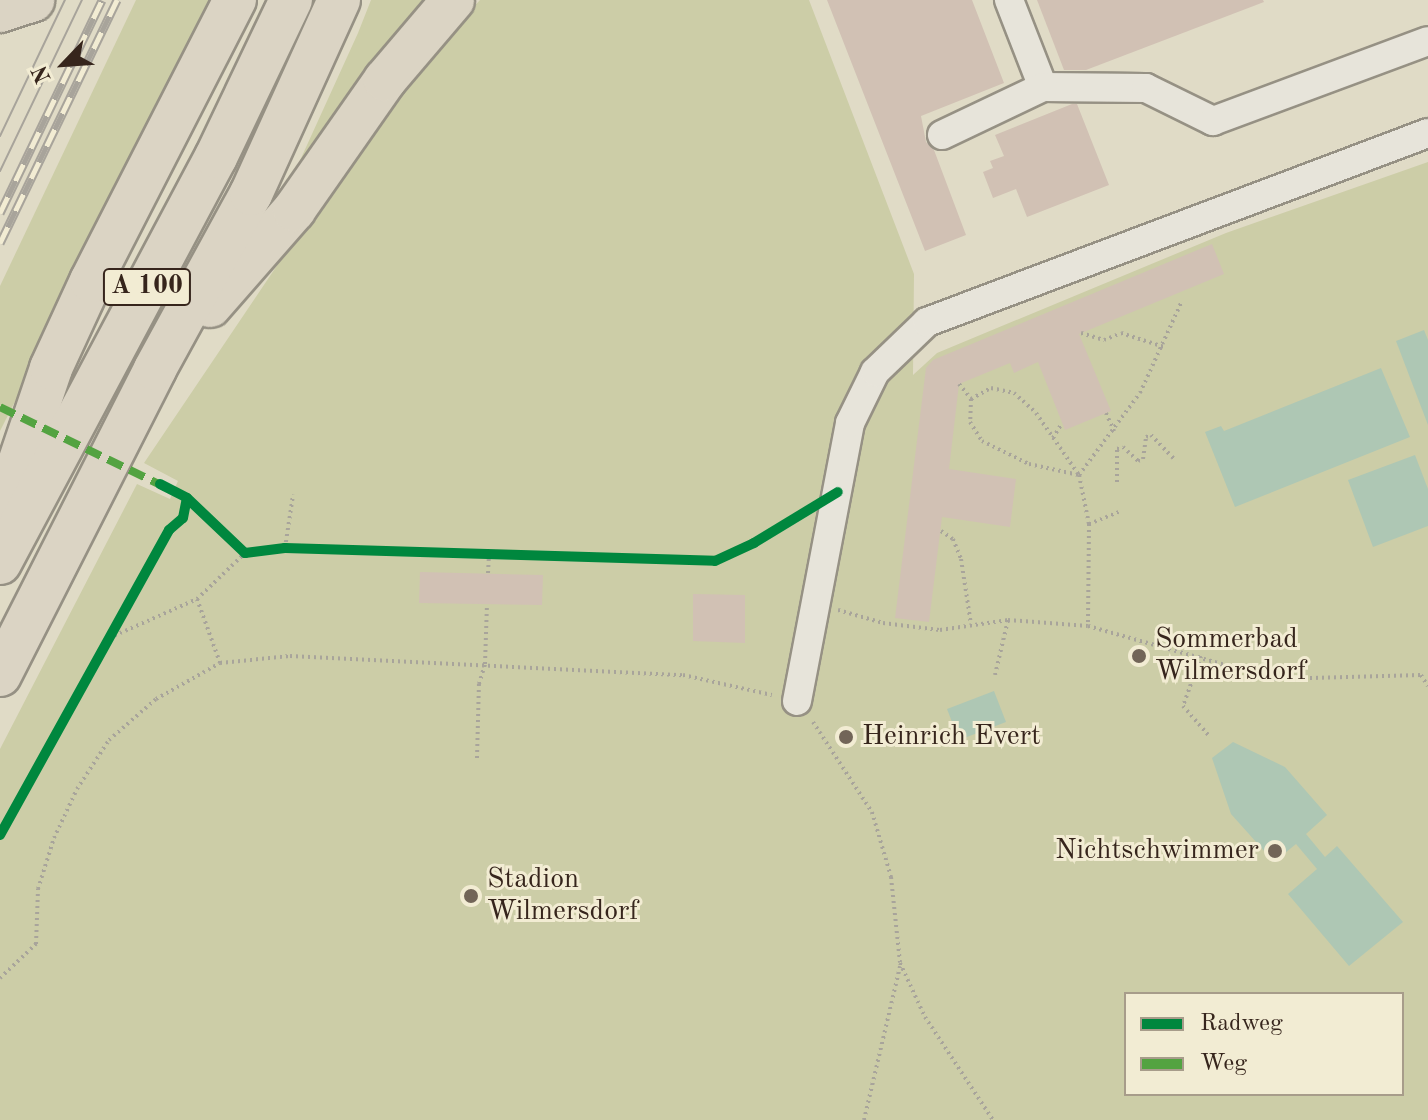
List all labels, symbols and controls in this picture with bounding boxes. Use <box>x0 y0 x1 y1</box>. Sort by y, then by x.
north arrow <box>24 24 104 104</box>
text: N <box>29 62 56 86</box>
road number: A 100 <box>101 265 193 309</box>
place label: Sommerbad Wilmersdorf <box>1155 623 1307 689</box>
marker: Sommerbad Wilmersdorf <box>1130 647 1148 665</box>
place label: Heinrich Evert <box>862 720 1041 754</box>
marker: Heinrich Evert <box>837 728 855 746</box>
place label: Nichtschwimmer <box>1055 834 1259 868</box>
marker: Nichtschwimmer <box>1266 842 1284 860</box>
place label: Stadion Wilmersdorf <box>487 863 639 929</box>
marker: Stadion Wilmersdorf <box>462 887 480 905</box>
legend <box>1124 992 1404 1096</box>
text: Radweg <box>1200 1012 1283 1036</box>
text: Weg <box>1200 1052 1247 1076</box>

